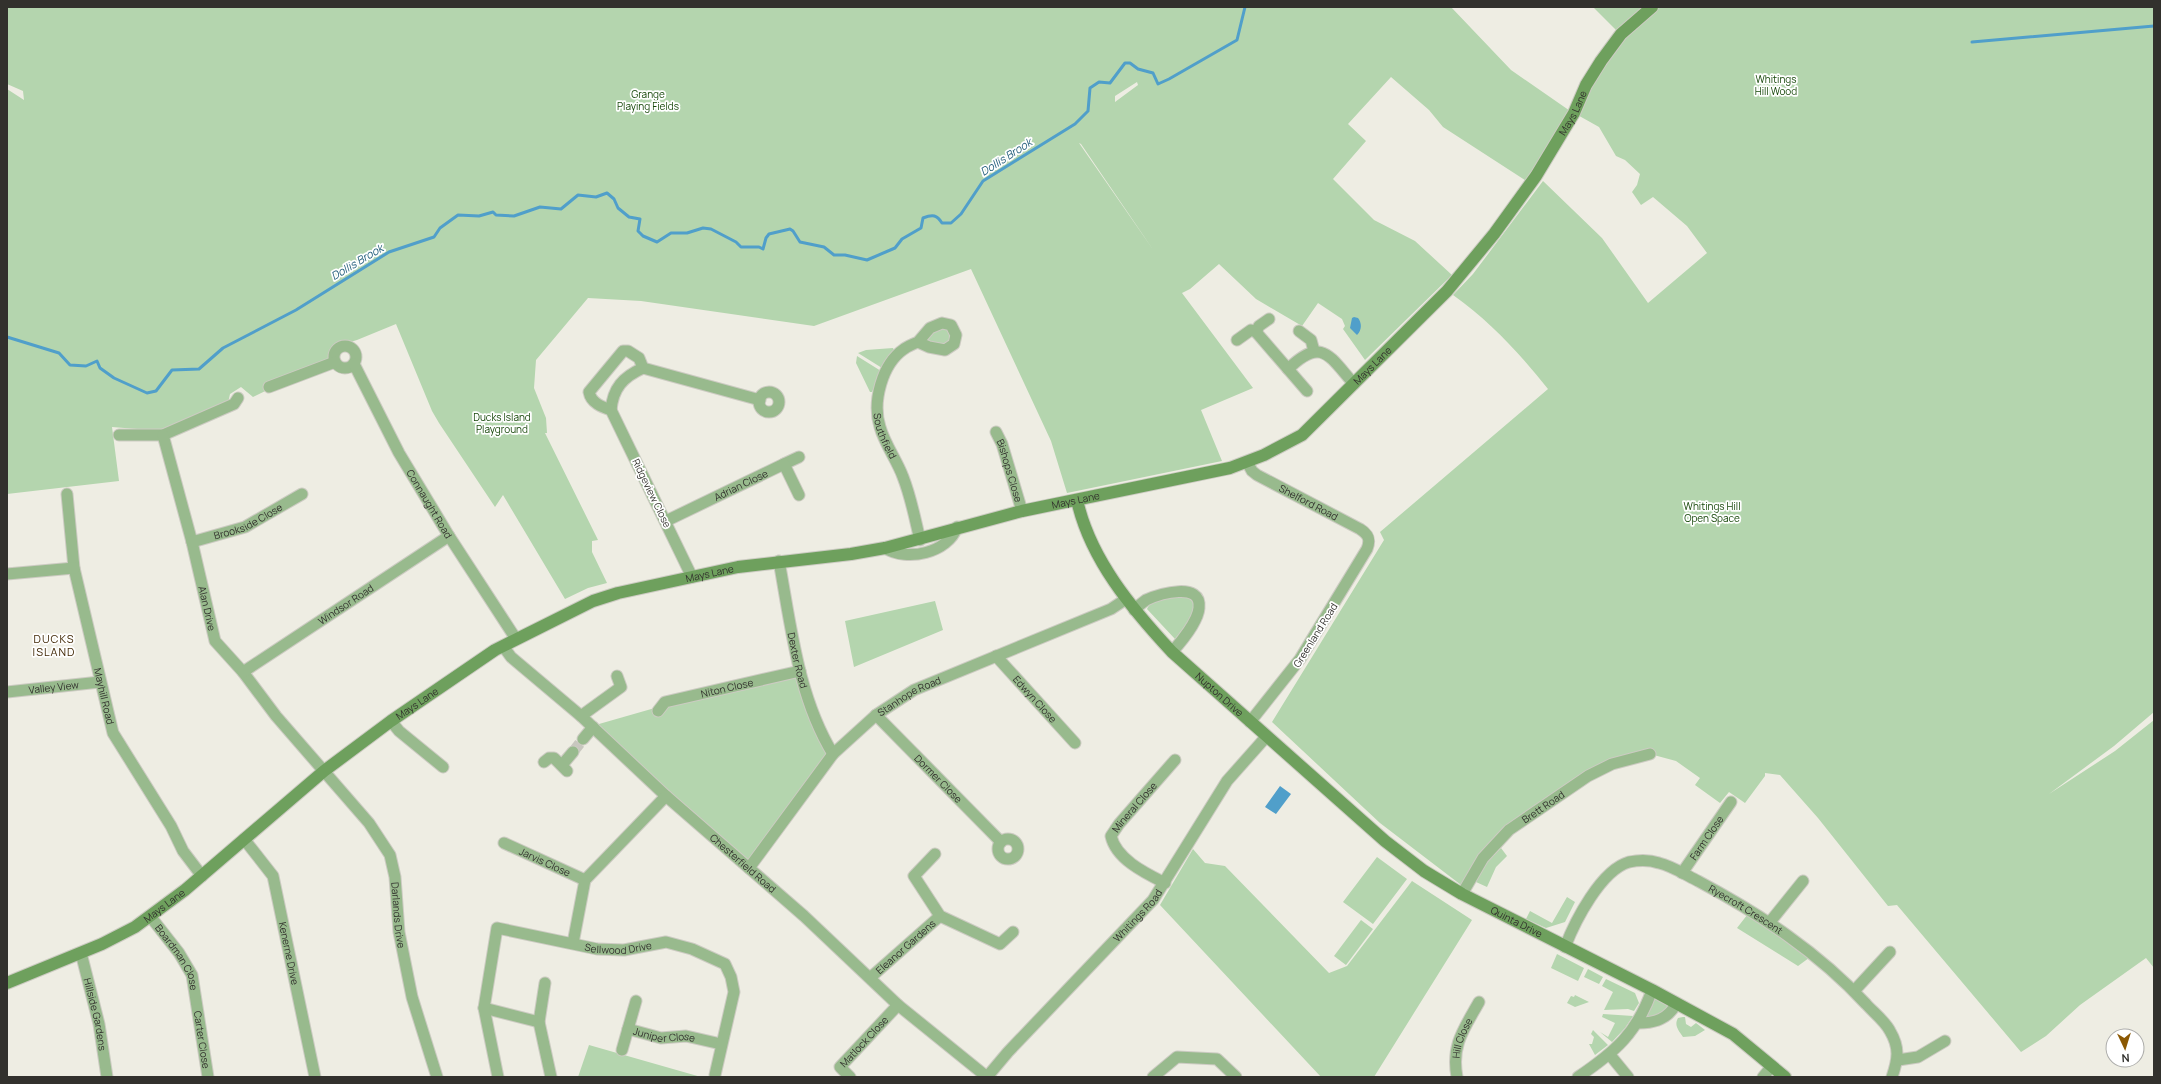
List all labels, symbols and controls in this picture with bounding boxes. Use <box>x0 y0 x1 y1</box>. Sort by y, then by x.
park label: Whitings Hill Wood <box>1755 72 1797 98</box>
park label: Grange Playing Fields <box>617 87 679 113</box>
street label: Mays Lane <box>1555 88 1590 138</box>
water label: Dollis Brook <box>977 133 1036 179</box>
water label: Dollis Brook <box>328 239 387 283</box>
street label: Mays Lane <box>1350 343 1395 387</box>
park label: Ducks Island Playground <box>473 410 531 436</box>
street label: Southfield <box>870 412 900 461</box>
street label: Bishops Close <box>993 436 1026 504</box>
street label: Ridgeview Close <box>629 456 675 530</box>
street label: Adrian Close <box>711 466 770 504</box>
street label: Connaught Road <box>403 467 456 541</box>
street label: Shelford Road <box>1277 481 1341 523</box>
street label: Mays Lane <box>1050 488 1101 512</box>
park label: Whitings Hill Open Space <box>1684 499 1740 525</box>
street label: Brookside Close <box>212 500 285 543</box>
street label: Mays Lane <box>684 561 735 585</box>
street label: Windsor Road <box>315 581 376 628</box>
street label: Alan Drive <box>195 585 219 632</box>
street label: Greenland Road <box>1290 600 1340 670</box>
district label: DUCKS ISLAND <box>33 631 75 659</box>
street label: Dexter Road <box>785 631 811 690</box>
street label: Mayhill Road <box>91 666 118 726</box>
street label: Nupton Drive <box>1193 669 1247 719</box>
street label: Edwyn Close <box>1010 672 1060 726</box>
street label: Stanhope Road <box>874 673 943 719</box>
street label: Niton Close <box>699 675 755 701</box>
street label: Valley View <box>28 677 80 697</box>
street label: Mays Lane <box>393 684 441 723</box>
street label: Dormer Close <box>911 751 966 806</box>
street label: Mineral Close <box>1108 779 1160 835</box>
street label: Brett Road <box>1519 787 1567 826</box>
street label: Farm Close <box>1686 813 1727 863</box>
street label: Chesterfield Road <box>707 830 779 896</box>
street label: Jarvis Close <box>517 844 573 880</box>
street label: Darlands Drive <box>388 881 409 949</box>
street label: Ryecroft Crescent <box>1706 881 1786 937</box>
street label: Mays Lane <box>140 885 188 926</box>
street label: Whitings Road <box>1110 886 1165 945</box>
street label: Quinta Drive <box>1488 903 1545 941</box>
street label: Eleanor Gardens <box>872 916 939 977</box>
street label: Boardman Close <box>152 921 201 991</box>
street label: Kenerne Drive <box>276 921 303 986</box>
street label: Sellwood Drive <box>583 938 653 957</box>
street label: Hillside Gardens <box>81 976 110 1052</box>
street label: Carter Close <box>191 1010 214 1070</box>
street label: Matlock Close <box>836 1013 891 1070</box>
street label: Hill Close <box>1449 1015 1476 1059</box>
street label: Juniper Close <box>632 1024 697 1045</box>
north arrow <box>2105 1028 2145 1068</box>
text: N <box>2121 1051 2130 1066</box>

